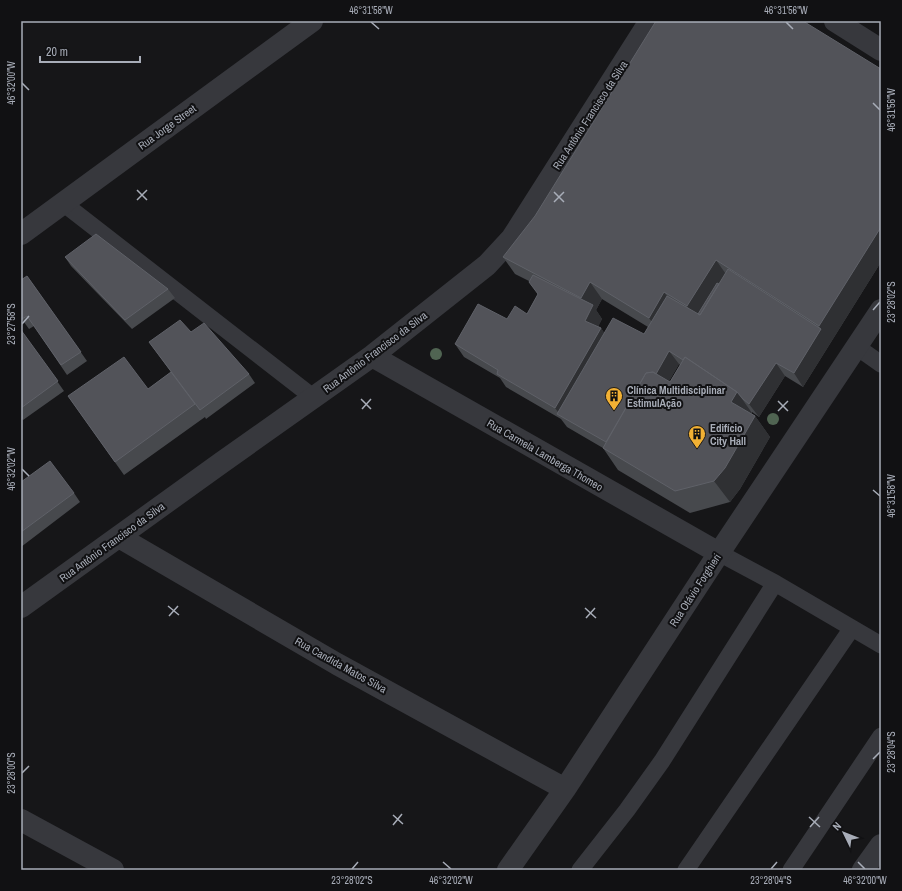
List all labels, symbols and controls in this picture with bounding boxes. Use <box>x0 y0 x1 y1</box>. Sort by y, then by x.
text: 46°31'58"W <box>349 4 393 17</box>
text: 46°31'56"W <box>764 4 808 17</box>
scale bar <box>40 38 140 64</box>
text: 20 m <box>46 44 68 60</box>
street label: Rua Antônio Francisco da Silva <box>550 58 630 172</box>
text: 46°32'00"W <box>5 61 18 105</box>
text: 46°31'56"W <box>885 88 898 132</box>
street label: Rua Jorge Street <box>135 101 199 153</box>
text: 23°28'02"S <box>885 281 898 323</box>
text: 23°27'58"S <box>5 303 18 345</box>
street label: Rua Antônio Francisco da Silva <box>320 308 430 396</box>
place label: Clínica Multidisciplinar EstimulAção <box>627 383 726 410</box>
building icon: Clínica Multidisciplinar EstimulAção <box>604 386 624 411</box>
street label: Rua Carmela Lamberga Thomeo <box>484 416 606 494</box>
place label: Edifício City Hall <box>710 421 746 448</box>
building icon: Edifício City Hall <box>687 424 707 449</box>
text: 46°32'02"W <box>5 447 18 491</box>
text: 46°31'58"W <box>885 474 898 518</box>
street label: Rua Antônio Francisco da Silva <box>57 499 167 585</box>
street label: Rua Otávio Forghieri <box>666 551 724 629</box>
street label: Rua Candida Matos Silva <box>293 634 389 696</box>
text: 23°28'04"S <box>885 731 898 773</box>
text: 23°28'00"S <box>5 752 18 794</box>
north arrow <box>824 813 864 853</box>
text: N <box>829 819 844 833</box>
text: 23°28'02"S <box>331 874 373 887</box>
text: 46°32'02"W <box>429 874 473 887</box>
text: 23°28'04"S <box>750 874 792 887</box>
text: 46°32'00"W <box>843 874 887 887</box>

